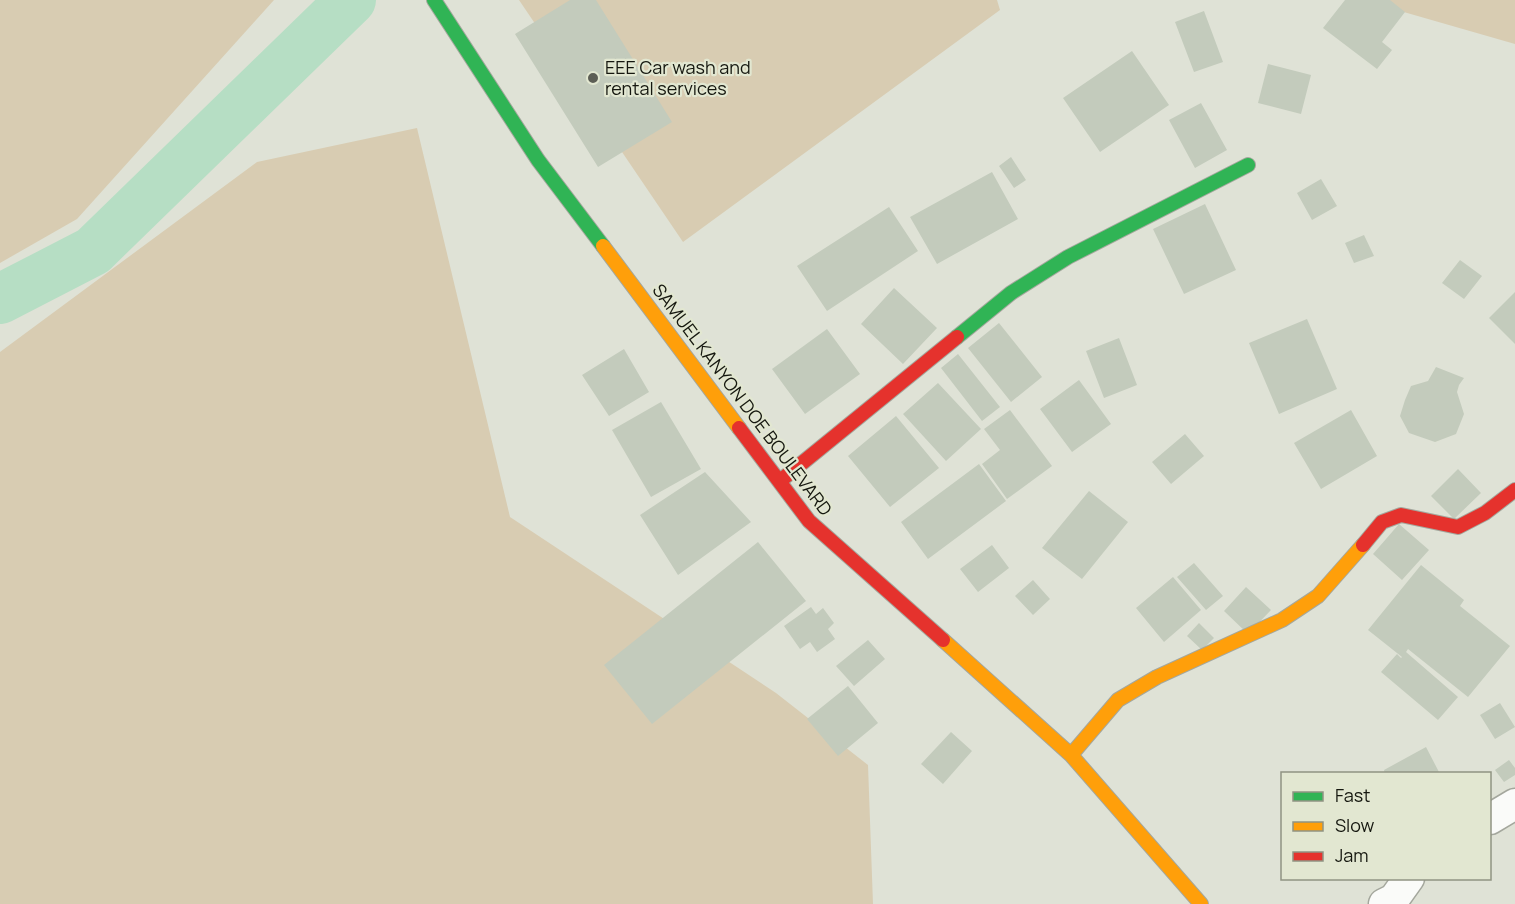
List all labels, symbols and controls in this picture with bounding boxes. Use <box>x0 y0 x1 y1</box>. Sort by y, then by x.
place label: EEE Car wash and rental services <box>605 55 751 100</box>
marker: EEE Car wash and rental services <box>586 71 600 85</box>
street label: SAMUEL KANYON DOE BOULEVARD <box>648 279 838 520</box>
legend <box>1281 772 1491 880</box>
text: Fast <box>1335 783 1370 807</box>
text: Slow <box>1335 813 1375 837</box>
text: Jam <box>1335 843 1369 867</box>

